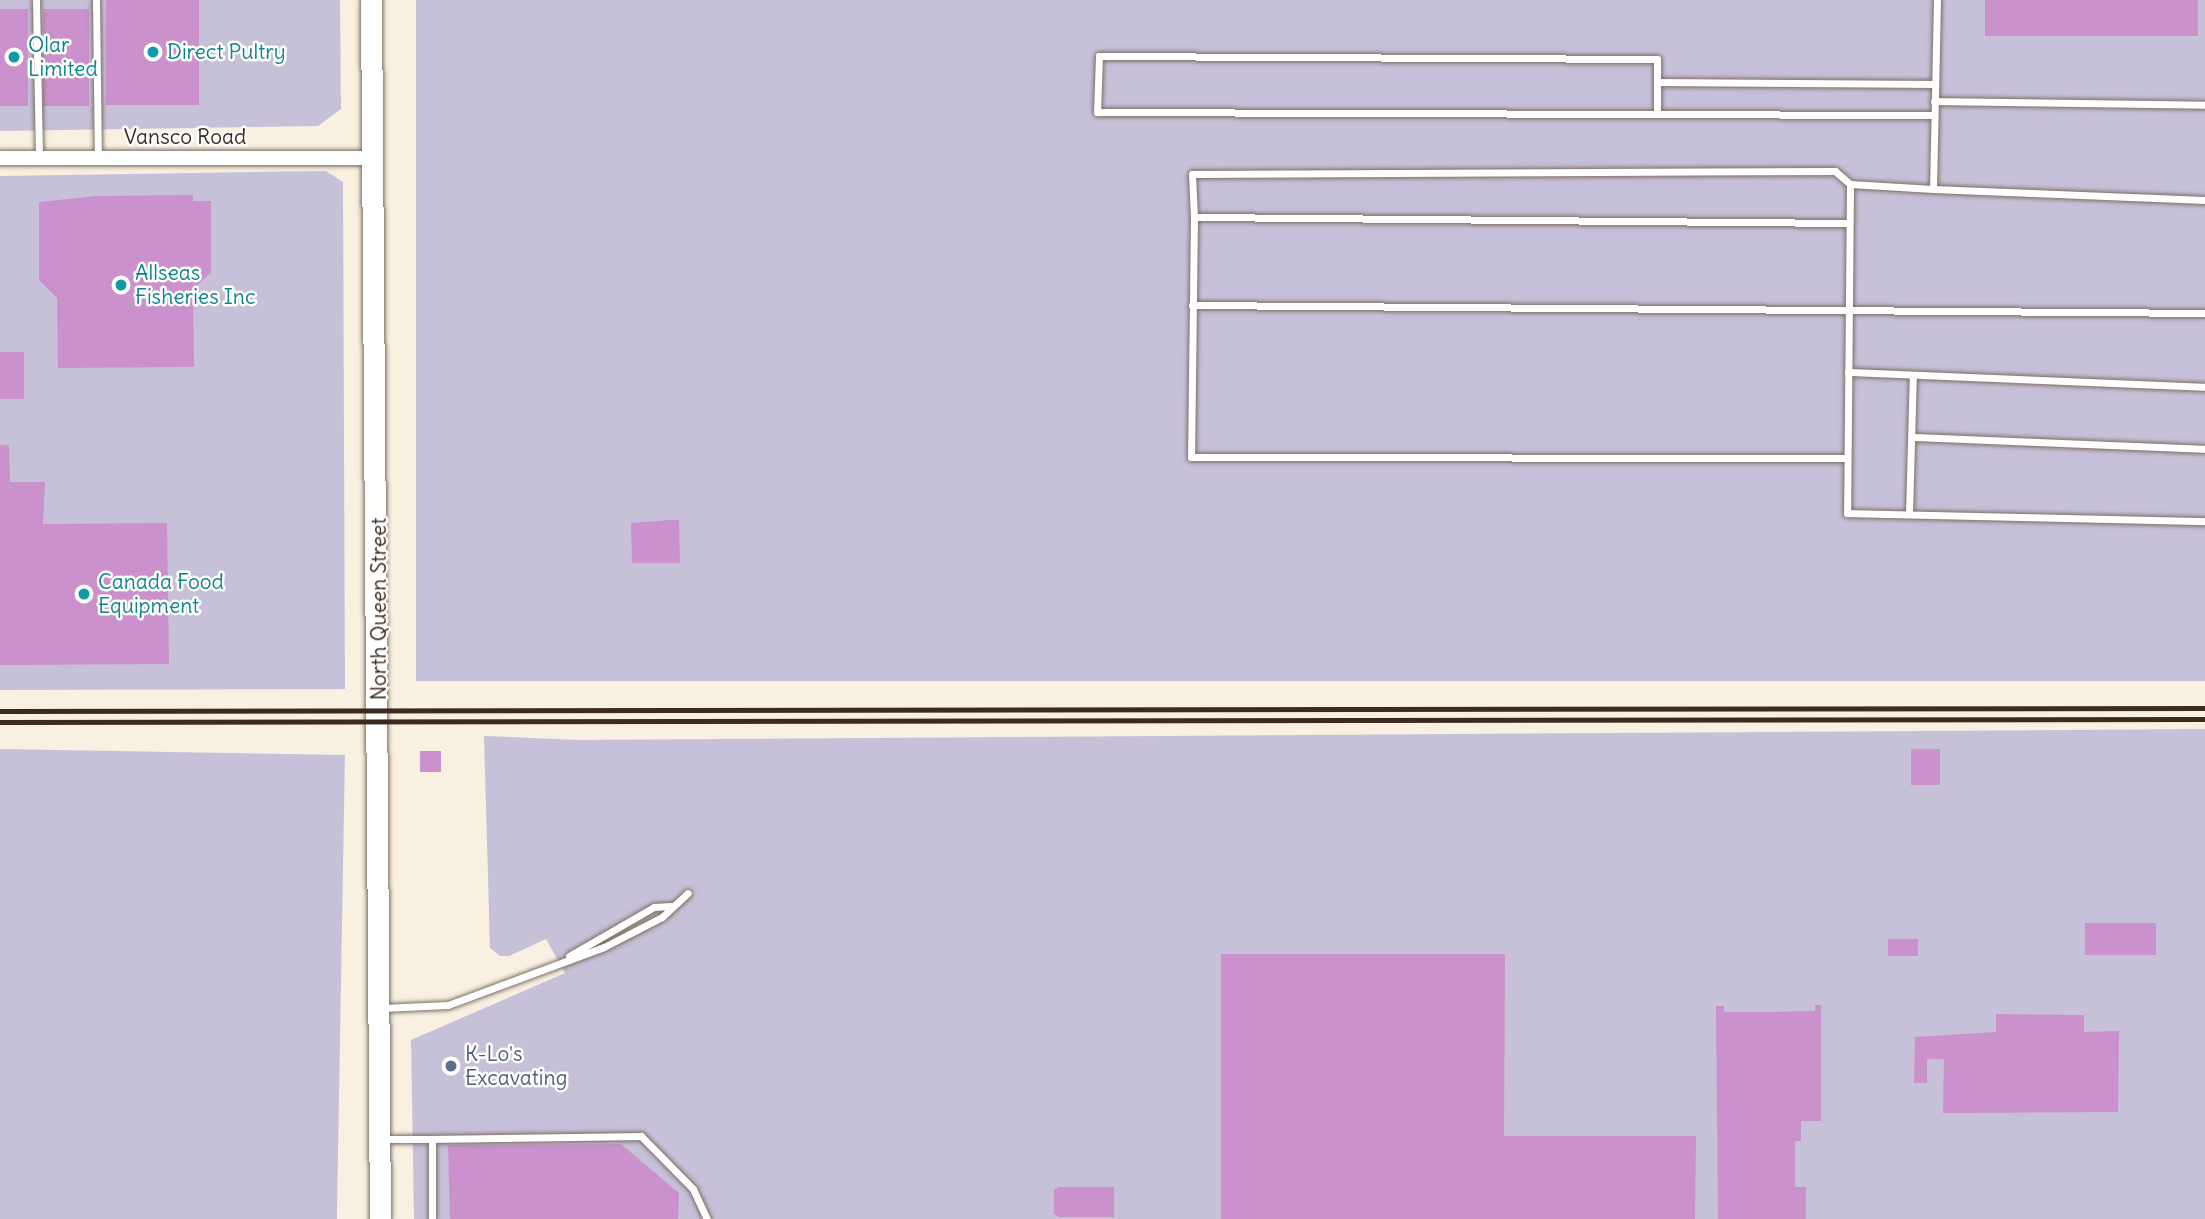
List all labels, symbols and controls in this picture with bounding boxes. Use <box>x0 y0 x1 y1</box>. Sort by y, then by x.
place label: Olar Limited <box>28 32 98 82</box>
place label: Direct Pultry <box>167 39 286 65</box>
marker: Direct Pultry <box>145 44 161 60</box>
marker: Olar Limited <box>6 49 22 65</box>
street label: Vansco Road <box>124 124 246 150</box>
place label: Allseas Fisheries Inc <box>135 260 256 310</box>
marker: Allseas Fisheries Inc <box>113 277 129 293</box>
street label: North Queen Street <box>366 518 392 700</box>
place label: Canada Food Equipment <box>98 569 224 619</box>
marker: Canada Food Equipment <box>76 586 92 602</box>
place label: K-Lo's Excavating <box>465 1041 567 1091</box>
marker: K-Lo's Excavating <box>443 1058 459 1074</box>

